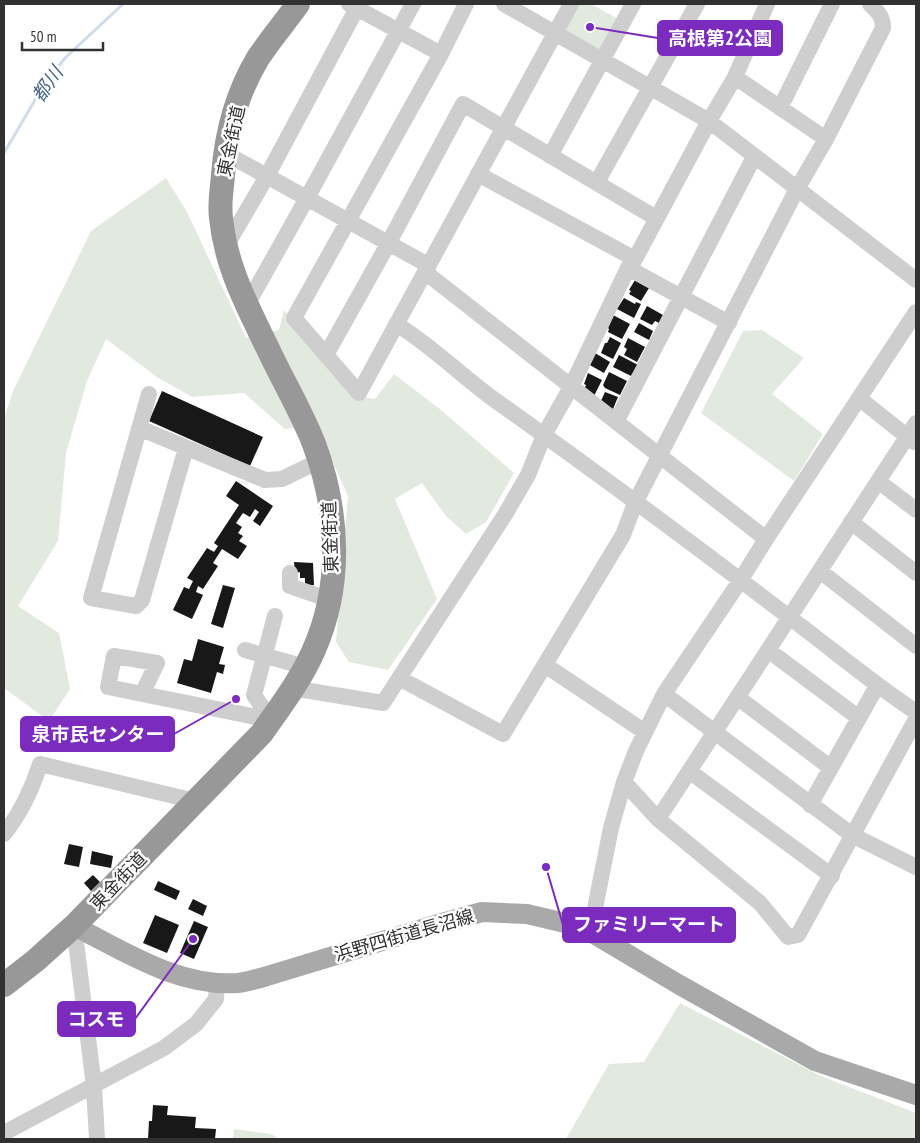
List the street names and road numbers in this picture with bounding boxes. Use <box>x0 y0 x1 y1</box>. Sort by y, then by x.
street label: 東金街道 <box>212 103 250 179</box>
street label: 東金街道 <box>317 501 343 573</box>
street label: 東金街道 <box>85 847 151 915</box>
street label: 浜野四街道長沼線 <box>332 904 476 966</box>

